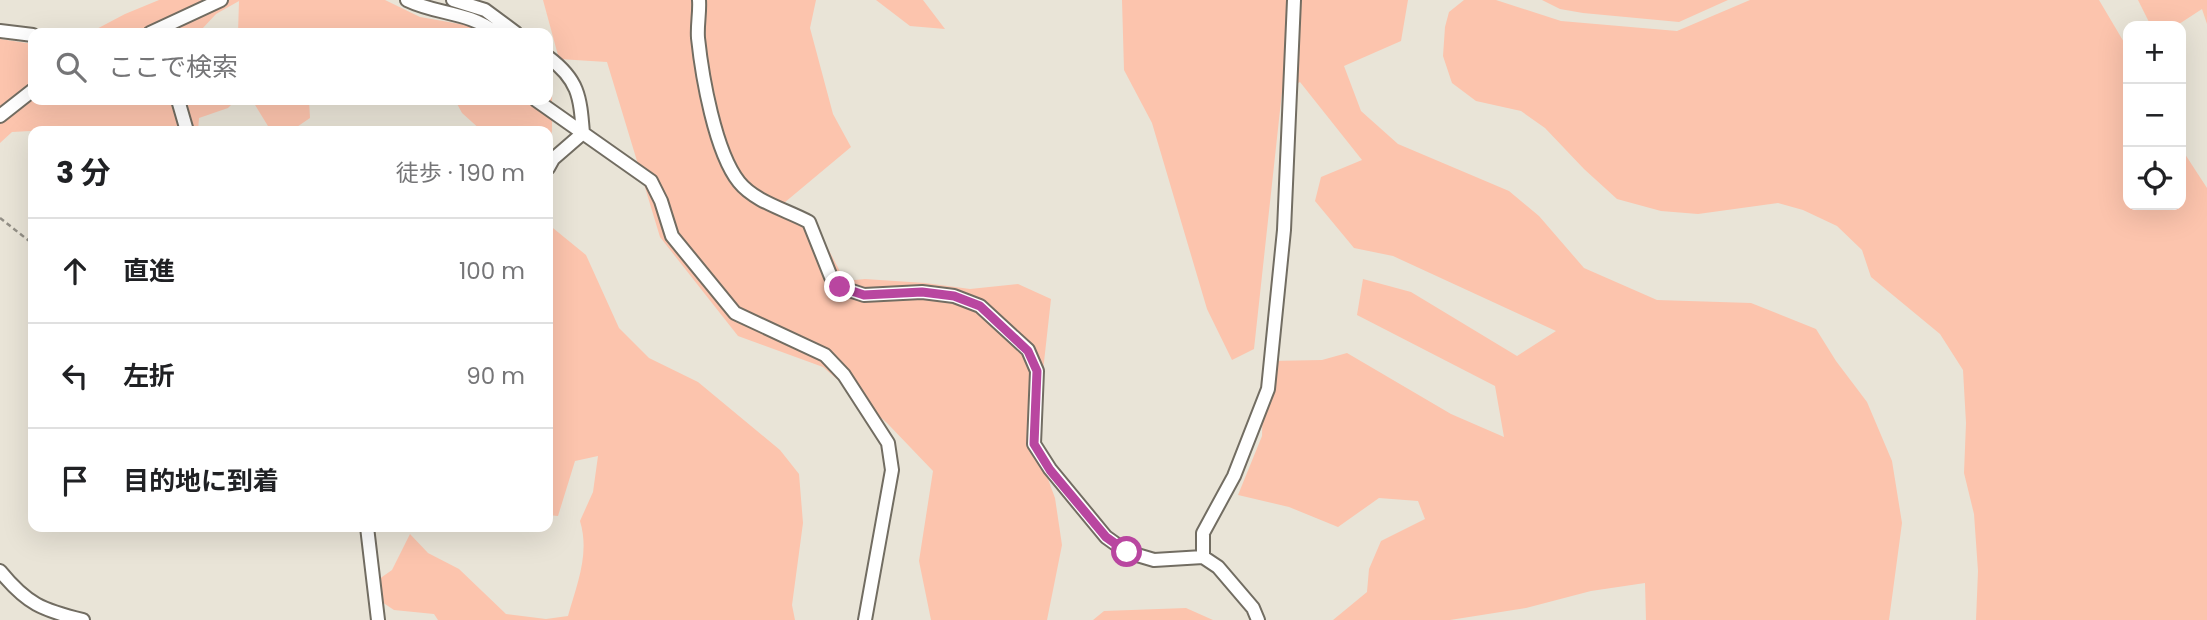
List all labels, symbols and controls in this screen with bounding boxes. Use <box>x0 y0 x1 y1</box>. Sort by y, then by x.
map controls <box>2123 21 2186 210</box>
button: + <box>2123 21 2186 84</box>
search box <box>28 28 553 105</box>
icon: search <box>52 48 90 86</box>
text: ここで検索 <box>108 49 238 85</box>
button: − <box>2123 84 2186 147</box>
button: locate <box>2123 147 2186 210</box>
text: 3 分 <box>56 151 111 194</box>
text: 徒歩 · 190 m <box>396 157 525 189</box>
icon: ahead <box>56 252 94 290</box>
text: 直進 <box>123 253 175 289</box>
text: 100 m <box>459 255 525 287</box>
route end <box>824 271 855 302</box>
icon: left <box>56 357 94 395</box>
text: 左折 <box>123 358 175 394</box>
text: 90 m <box>466 360 525 392</box>
icon: arrive <box>56 462 94 500</box>
text: 目的地に到着 <box>123 463 279 499</box>
route start <box>1111 536 1142 567</box>

